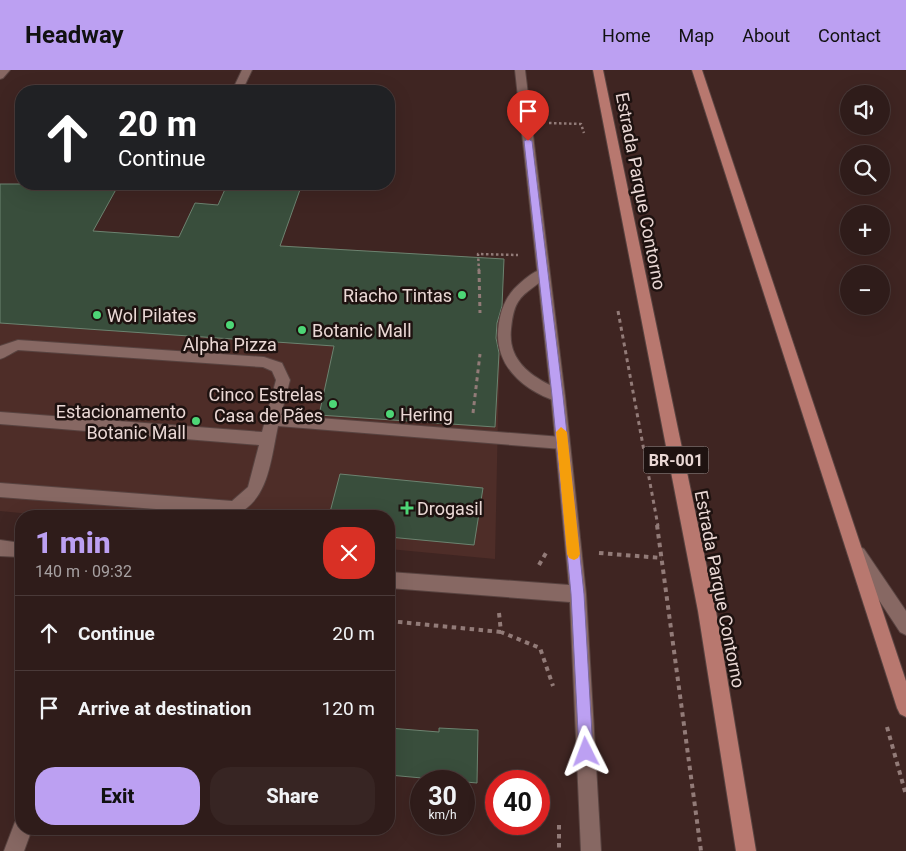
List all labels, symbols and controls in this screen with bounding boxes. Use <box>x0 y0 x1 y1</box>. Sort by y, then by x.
text: Headway <box>25 21 124 49</box>
text: Home <box>602 25 651 46</box>
text: Map <box>679 25 714 46</box>
text: About <box>742 25 790 46</box>
text: Contact <box>818 25 881 46</box>
map controls <box>840 85 890 315</box>
button: sound <box>840 85 890 135</box>
pin <box>507 90 549 141</box>
street label: Estrada Parque Contorno <box>612 90 670 292</box>
icon: arrive <box>514 97 542 125</box>
text: 20 m <box>118 104 197 145</box>
icon: ahead <box>35 105 100 170</box>
button: search <box>840 145 890 195</box>
text: Continue <box>118 146 206 171</box>
button: + <box>840 205 890 255</box>
button: − <box>840 265 890 315</box>
place label: Riacho Tintas <box>343 285 452 306</box>
marker: Riacho Tintas <box>456 289 468 301</box>
place label: Wol Pilates <box>107 305 196 326</box>
marker: Wol Pilates <box>91 309 103 321</box>
marker: Alpha Pizza <box>224 319 236 331</box>
place label: Botanic Mall <box>312 320 412 341</box>
marker: Botanic Mall <box>296 324 308 336</box>
place label: Alpha Pizza <box>183 334 277 355</box>
place label: Cinco Estrelas Casa de Pães <box>208 384 323 426</box>
marker: Cinco Estrelas Casa de Pães <box>327 398 339 410</box>
place label: Estacionamento Botanic Mall <box>56 401 186 443</box>
place label: Hering <box>400 404 453 425</box>
marker: Hering <box>384 408 396 420</box>
marker: Estacionamento Botanic Mall <box>190 415 202 427</box>
road number: BR-001 <box>644 446 708 474</box>
street label: Estrada Parque Contorno <box>691 488 749 690</box>
place label: Drogasil <box>417 498 483 519</box>
marker: Drogasil <box>401 502 413 514</box>
text: 1 min <box>35 525 111 560</box>
button: close <box>323 527 375 579</box>
text: 140 m · 09:32 <box>35 562 132 581</box>
icon: ahead <box>35 619 63 647</box>
text: Continue <box>78 622 155 645</box>
text: 20 m <box>332 622 375 645</box>
icon: arrive <box>35 694 63 722</box>
text: Arrive at destination <box>78 697 251 720</box>
text: 120 m <box>322 697 375 720</box>
position arrow <box>559 725 611 777</box>
button: Exit <box>35 767 200 825</box>
button: Share <box>210 767 375 825</box>
speed limit sign: 40 <box>485 770 550 835</box>
text: 30 <box>428 782 457 811</box>
text: km/h <box>428 808 457 822</box>

